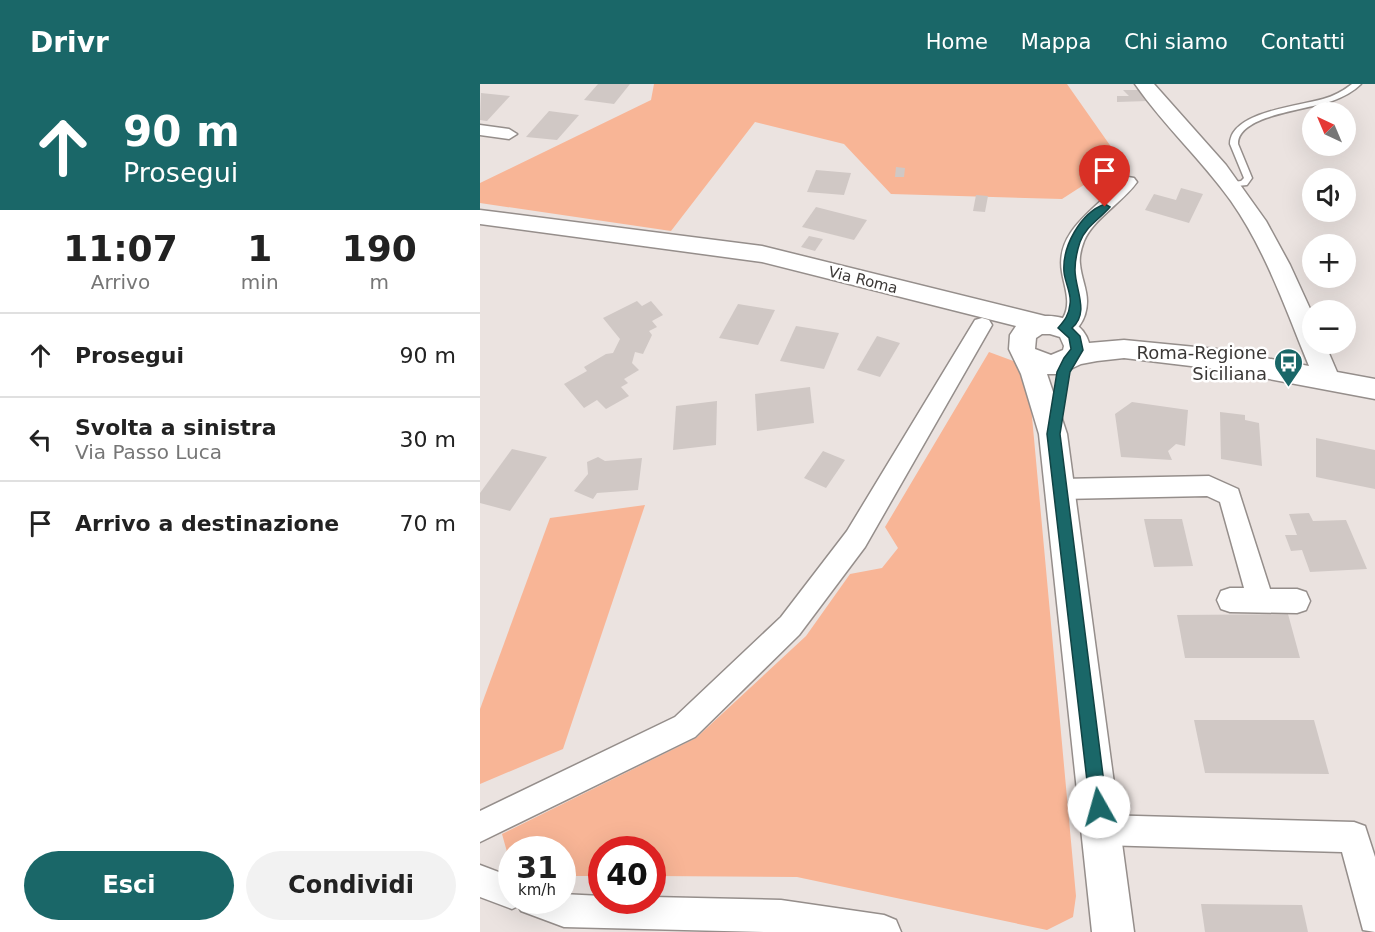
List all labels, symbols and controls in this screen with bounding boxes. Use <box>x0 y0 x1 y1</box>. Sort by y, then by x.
text: Drivr <box>30 26 109 59</box>
text: Home <box>926 30 988 54</box>
text: Mappa <box>1021 30 1091 54</box>
text: Chi siamo <box>1124 30 1228 54</box>
text: Contatti <box>1261 30 1345 54</box>
north arrow <box>1302 102 1356 156</box>
map controls <box>1302 102 1356 354</box>
text: 90 m <box>123 107 240 156</box>
icon: ahead <box>24 108 102 186</box>
pin <box>1079 145 1130 207</box>
icon: arrive <box>1088 154 1121 187</box>
text: Prosegui <box>123 157 238 188</box>
button: sound <box>1302 168 1356 222</box>
text: 11:07 <box>63 228 178 269</box>
text: 1 <box>247 228 272 269</box>
text: 190 <box>342 228 417 269</box>
button: + <box>1302 234 1356 288</box>
street label: Via Roma <box>826 263 900 297</box>
text: Arrivo <box>91 270 150 294</box>
text: min <box>241 270 279 294</box>
text: m <box>370 270 389 294</box>
button: − <box>1302 300 1356 354</box>
icon: ahead <box>24 339 57 372</box>
place label: Roma-Regione Siciliana <box>1137 342 1267 384</box>
text: Prosegui <box>75 343 184 368</box>
text: 90 m <box>400 343 456 368</box>
bus stop icon: Roma-Regione Siciliana <box>1272 346 1304 388</box>
text: Svolta a sinistra <box>75 415 277 440</box>
icon: left <box>24 423 57 456</box>
text: 30 m <box>400 427 456 452</box>
text: Via Passo Luca <box>75 440 222 464</box>
icon: arrive <box>24 507 57 540</box>
text: Arrivo a destinazione <box>75 511 339 536</box>
text: 70 m <box>400 511 456 536</box>
position arrow <box>1067 775 1131 839</box>
speed limit sign: 40 <box>588 836 666 914</box>
text: 31 <box>516 850 558 885</box>
button: Esci <box>24 851 234 920</box>
button: Condividi <box>246 851 456 920</box>
text: km/h <box>518 881 556 899</box>

